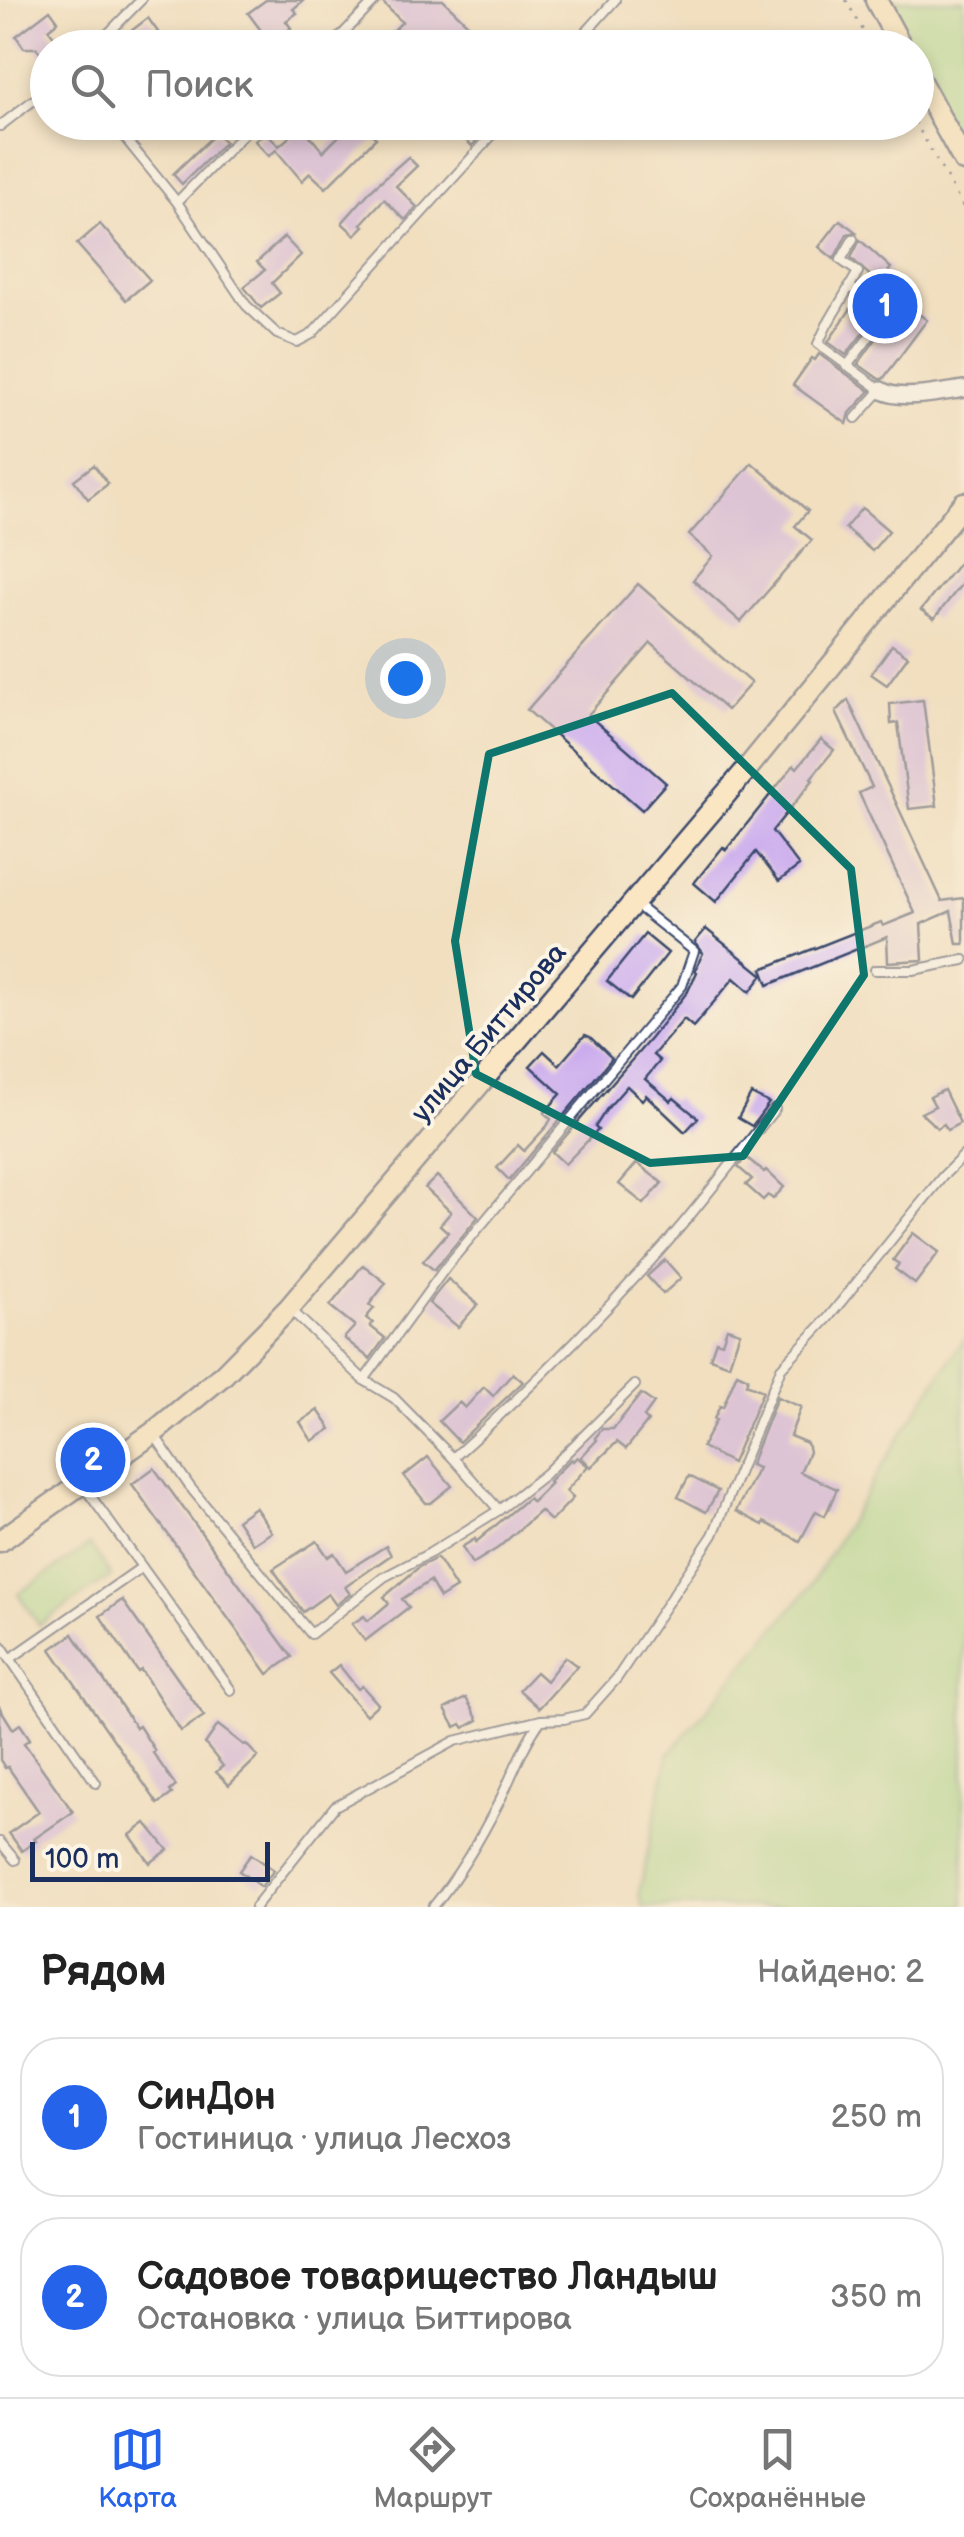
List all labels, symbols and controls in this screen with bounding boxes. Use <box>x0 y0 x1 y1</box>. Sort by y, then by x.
search box <box>30 30 934 140</box>
icon: search <box>65 58 120 113</box>
text: Поиск <box>145 63 253 108</box>
pin: 1 <box>852 268 918 344</box>
your location <box>380 653 431 704</box>
street label: улица Биттирова <box>405 936 574 1129</box>
pin: 2 <box>61 1422 126 1498</box>
scale bar <box>30 1837 270 1882</box>
text: 100 m <box>45 1843 119 1876</box>
text: Рядом <box>40 1947 167 1998</box>
text: Найдено: 2 <box>757 1953 924 1992</box>
text: СинДон <box>137 2075 276 2120</box>
text: 1 <box>68 2098 81 2137</box>
text: 250 m <box>831 2098 922 2137</box>
text: Гостиница · улица Лесхоз <box>137 2120 511 2159</box>
text: Садовое товарищество Ландыш <box>137 2255 718 2300</box>
text: 2 <box>65 2278 84 2317</box>
text: 350 m <box>830 2278 922 2317</box>
text: Остановка · улица Биттирова <box>137 2300 572 2339</box>
tab: Карта <box>98 2422 177 2515</box>
tab: Маршрут <box>373 2422 493 2515</box>
tab: Сохранённые <box>689 2422 866 2515</box>

